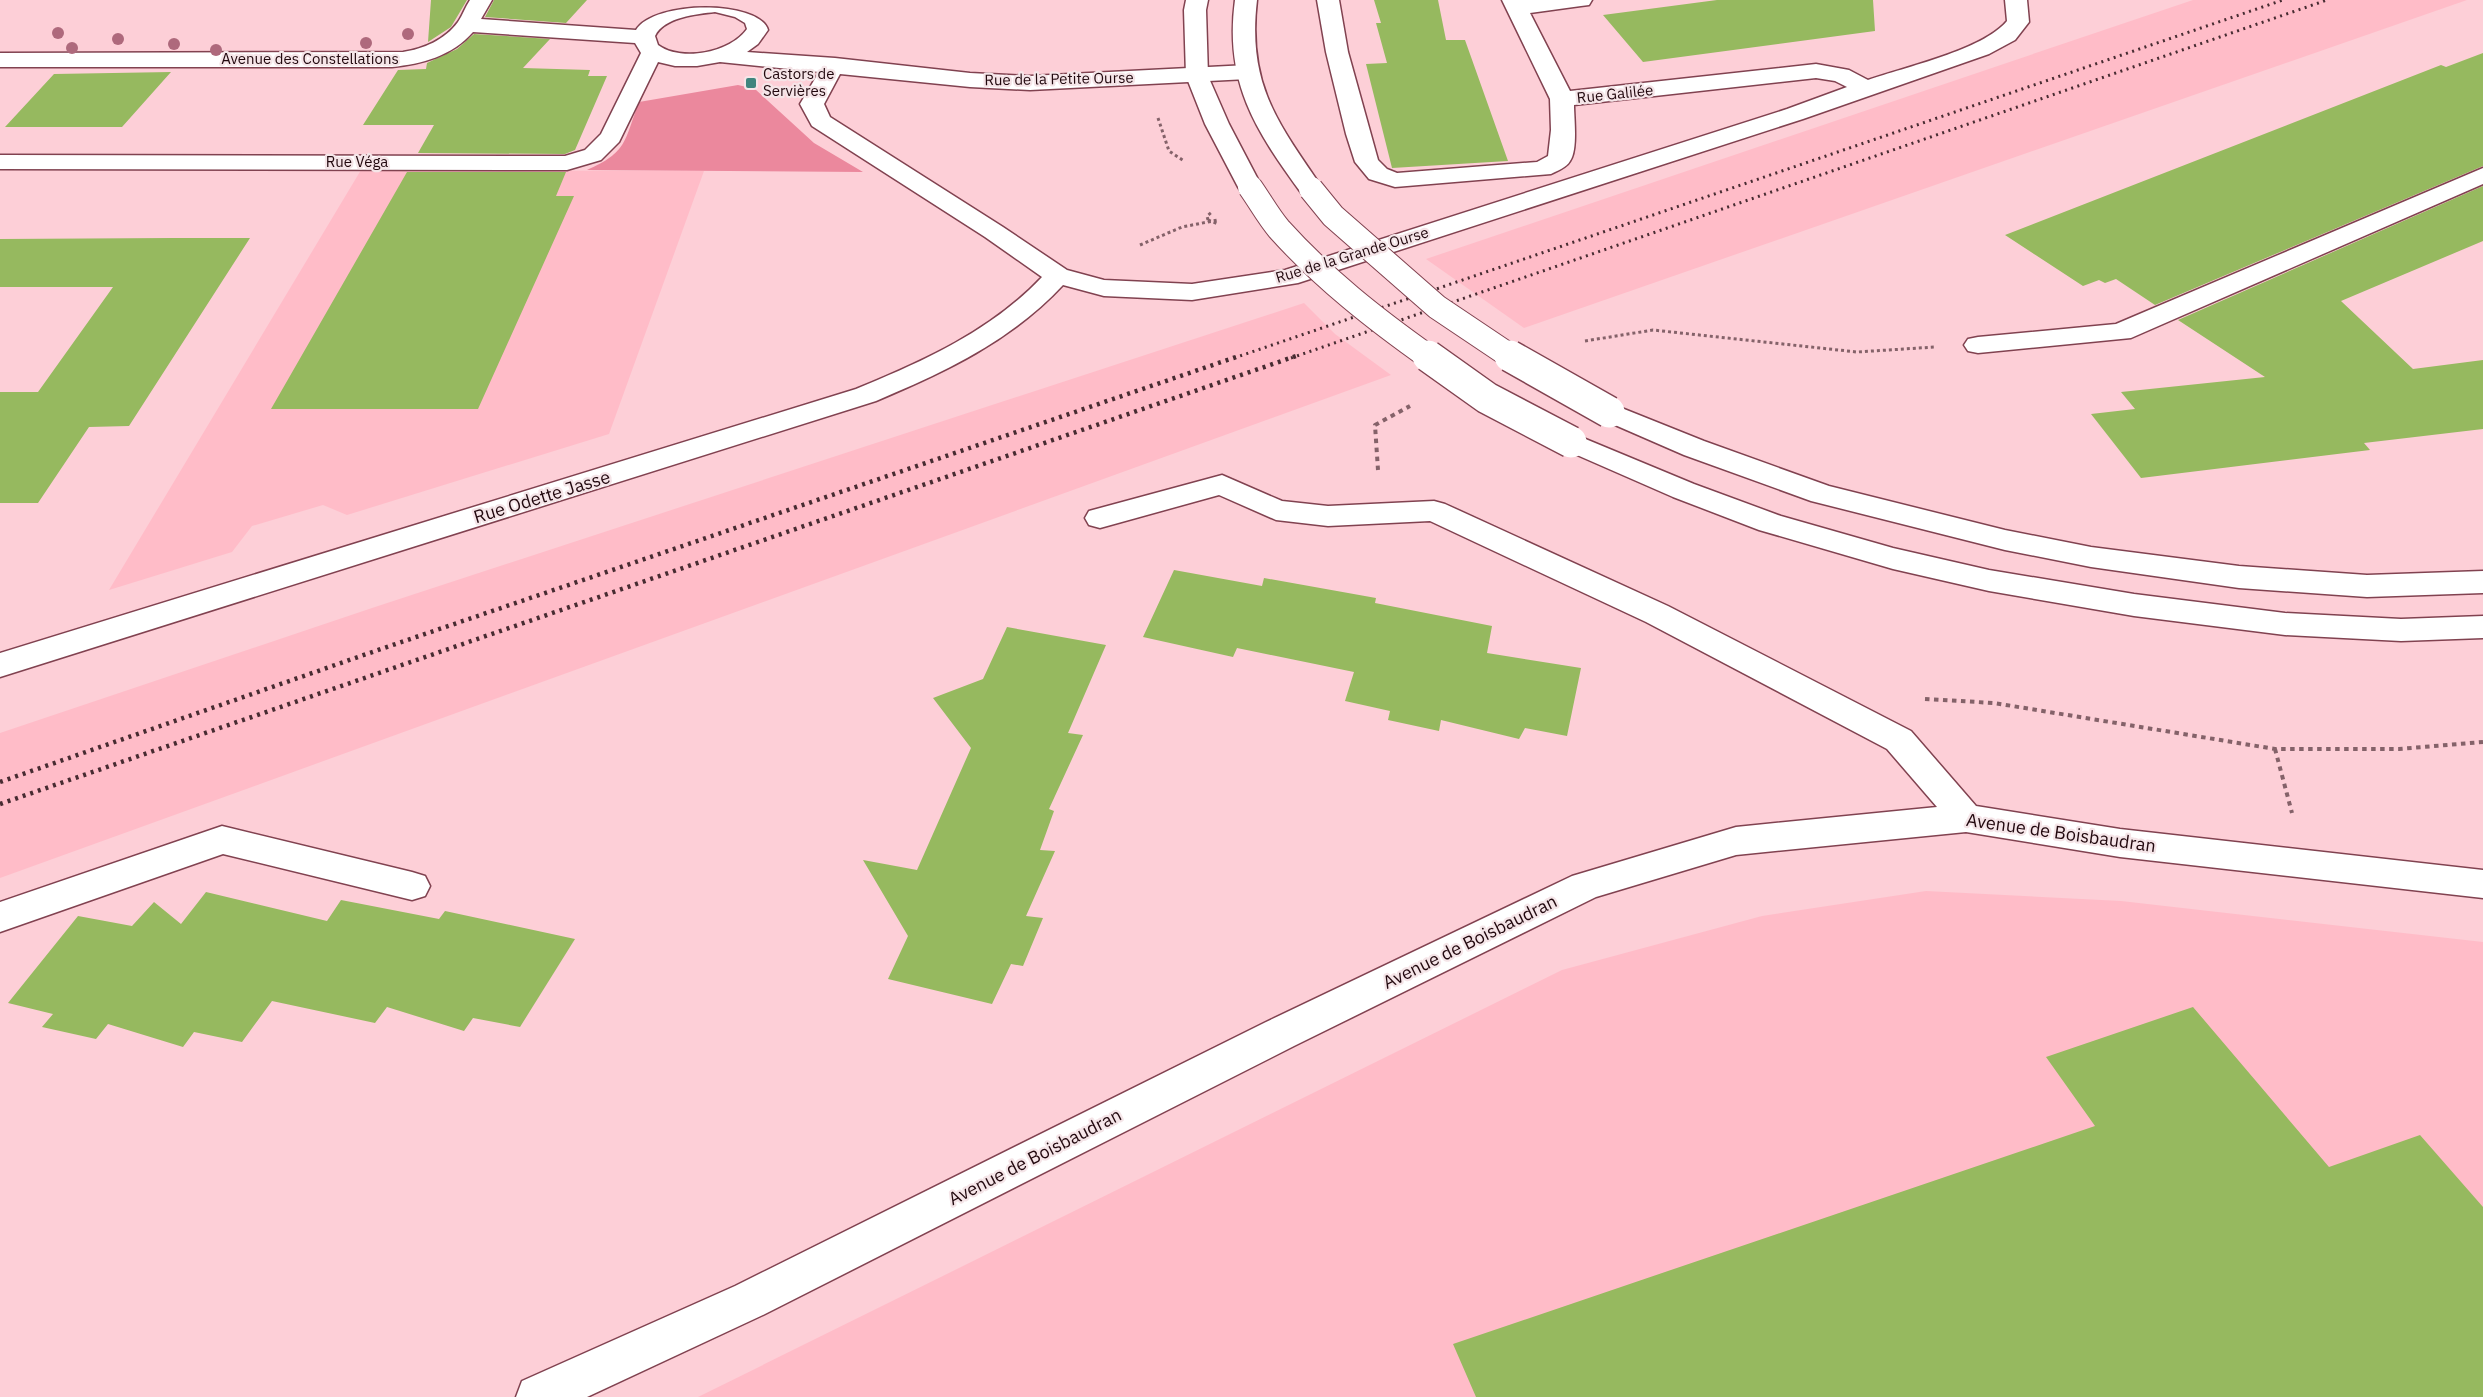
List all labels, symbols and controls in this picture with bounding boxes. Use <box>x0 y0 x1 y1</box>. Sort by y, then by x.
street label: Avenue des Constellations <box>221 49 399 68</box>
place label: Castors de Servières <box>763 64 834 100</box>
street label: Rue de la Petite Ourse <box>984 68 1134 89</box>
marker: Castors de Servières <box>744 76 758 90</box>
street label: Rue Galilée <box>1576 80 1654 107</box>
street label: Rue Véga <box>326 152 388 171</box>
street label: Rue de la Grande Ourse <box>1273 222 1431 287</box>
street label: Rue Odette Jasse <box>471 465 613 528</box>
street label: Avenue de Boisbaudran <box>1965 808 2157 857</box>
street label: Avenue de Boisbaudran <box>1379 889 1561 994</box>
street label: Avenue de Boisbaudran <box>944 1103 1125 1210</box>

